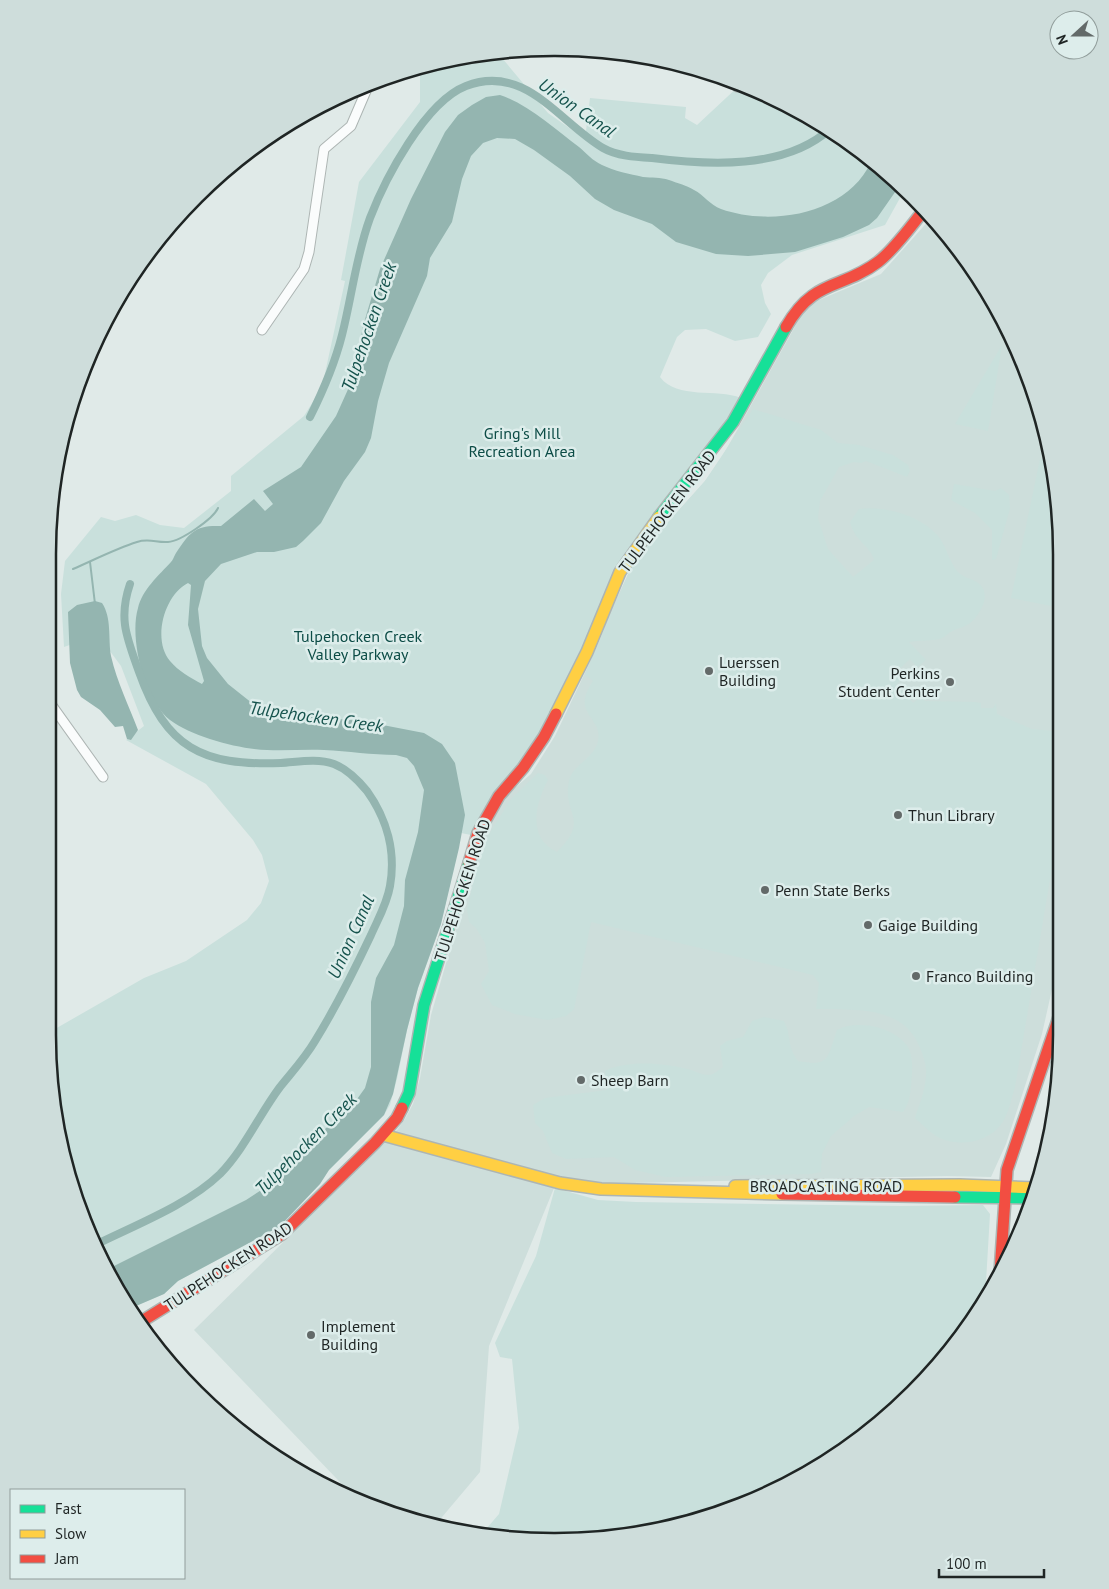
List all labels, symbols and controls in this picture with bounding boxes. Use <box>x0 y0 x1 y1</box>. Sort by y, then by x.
north arrow <box>1049 10 1099 60</box>
text: N <box>1052 32 1072 47</box>
water label: Union Canal <box>534 73 621 143</box>
water label: Tulpehocken Creek <box>336 258 402 394</box>
park label: Gring's Mill Recreation Area <box>468 423 576 461</box>
street label: TULPEHOCKEN ROAD <box>614 446 720 576</box>
park label: Tulpehocken Creek Valley Parkway <box>294 626 423 664</box>
place label: Luerssen Building <box>719 652 780 690</box>
place label: Perkins Student Center <box>838 663 941 701</box>
marker: Luerssen Building <box>703 665 715 677</box>
marker: Perkins Student Center <box>944 676 956 688</box>
water label: Tulpehocken Creek <box>248 696 386 737</box>
place label: Thun Library <box>908 805 995 825</box>
marker: Thun Library <box>892 809 904 821</box>
street label: TULPEHOCKEN ROAD <box>430 816 494 964</box>
place label: Penn State Berks <box>775 880 890 900</box>
marker: Penn State Berks <box>759 884 771 896</box>
water label: Union Canal <box>322 891 379 982</box>
place label: Gaige Building <box>878 915 978 935</box>
marker: Gaige Building <box>862 919 874 931</box>
place label: Franco Building <box>926 966 1033 986</box>
marker: Franco Building <box>910 970 922 982</box>
place label: Sheep Barn <box>591 1070 669 1090</box>
marker: Sheep Barn <box>575 1074 587 1086</box>
water label: Tulpehocken Creek <box>250 1087 362 1200</box>
street label: BROADCASTING ROAD <box>750 1176 902 1196</box>
street label: TULPEHOCKEN ROAD <box>160 1217 296 1315</box>
place label: Implement Building <box>321 1316 396 1354</box>
marker: Implement Building <box>305 1329 317 1341</box>
legend <box>10 1489 185 1579</box>
text: Fast <box>55 1499 82 1518</box>
text: Slow <box>55 1524 86 1543</box>
scale bar <box>939 1546 1044 1578</box>
text: Jam <box>54 1549 79 1568</box>
text: 100 m <box>946 1554 987 1573</box>

